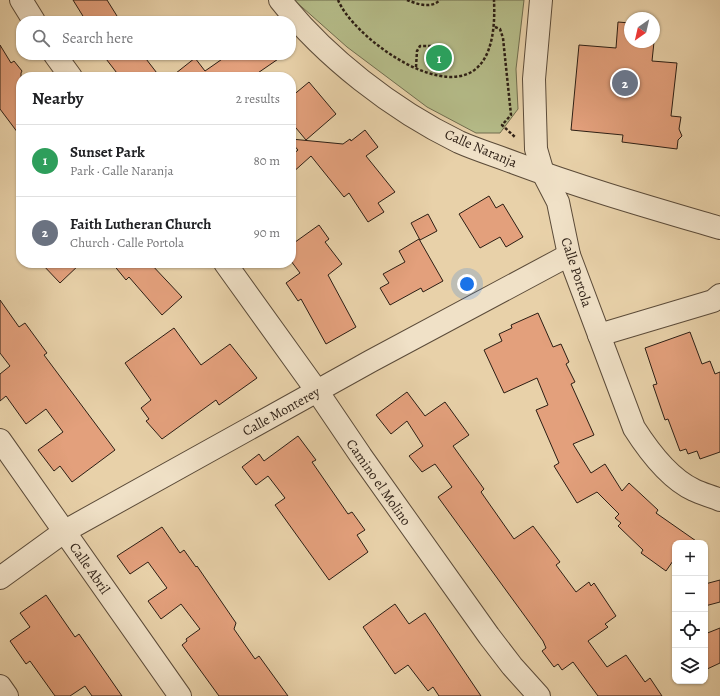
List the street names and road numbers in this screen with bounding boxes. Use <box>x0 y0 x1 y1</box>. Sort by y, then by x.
street label: Calle Naranja <box>442 125 520 172</box>
street label: Calle Portola <box>556 235 597 310</box>
street label: Calle Monterey <box>239 382 324 441</box>
street label: Camino el Molino <box>342 435 415 529</box>
street label: Calle Abril <box>65 539 115 598</box>

